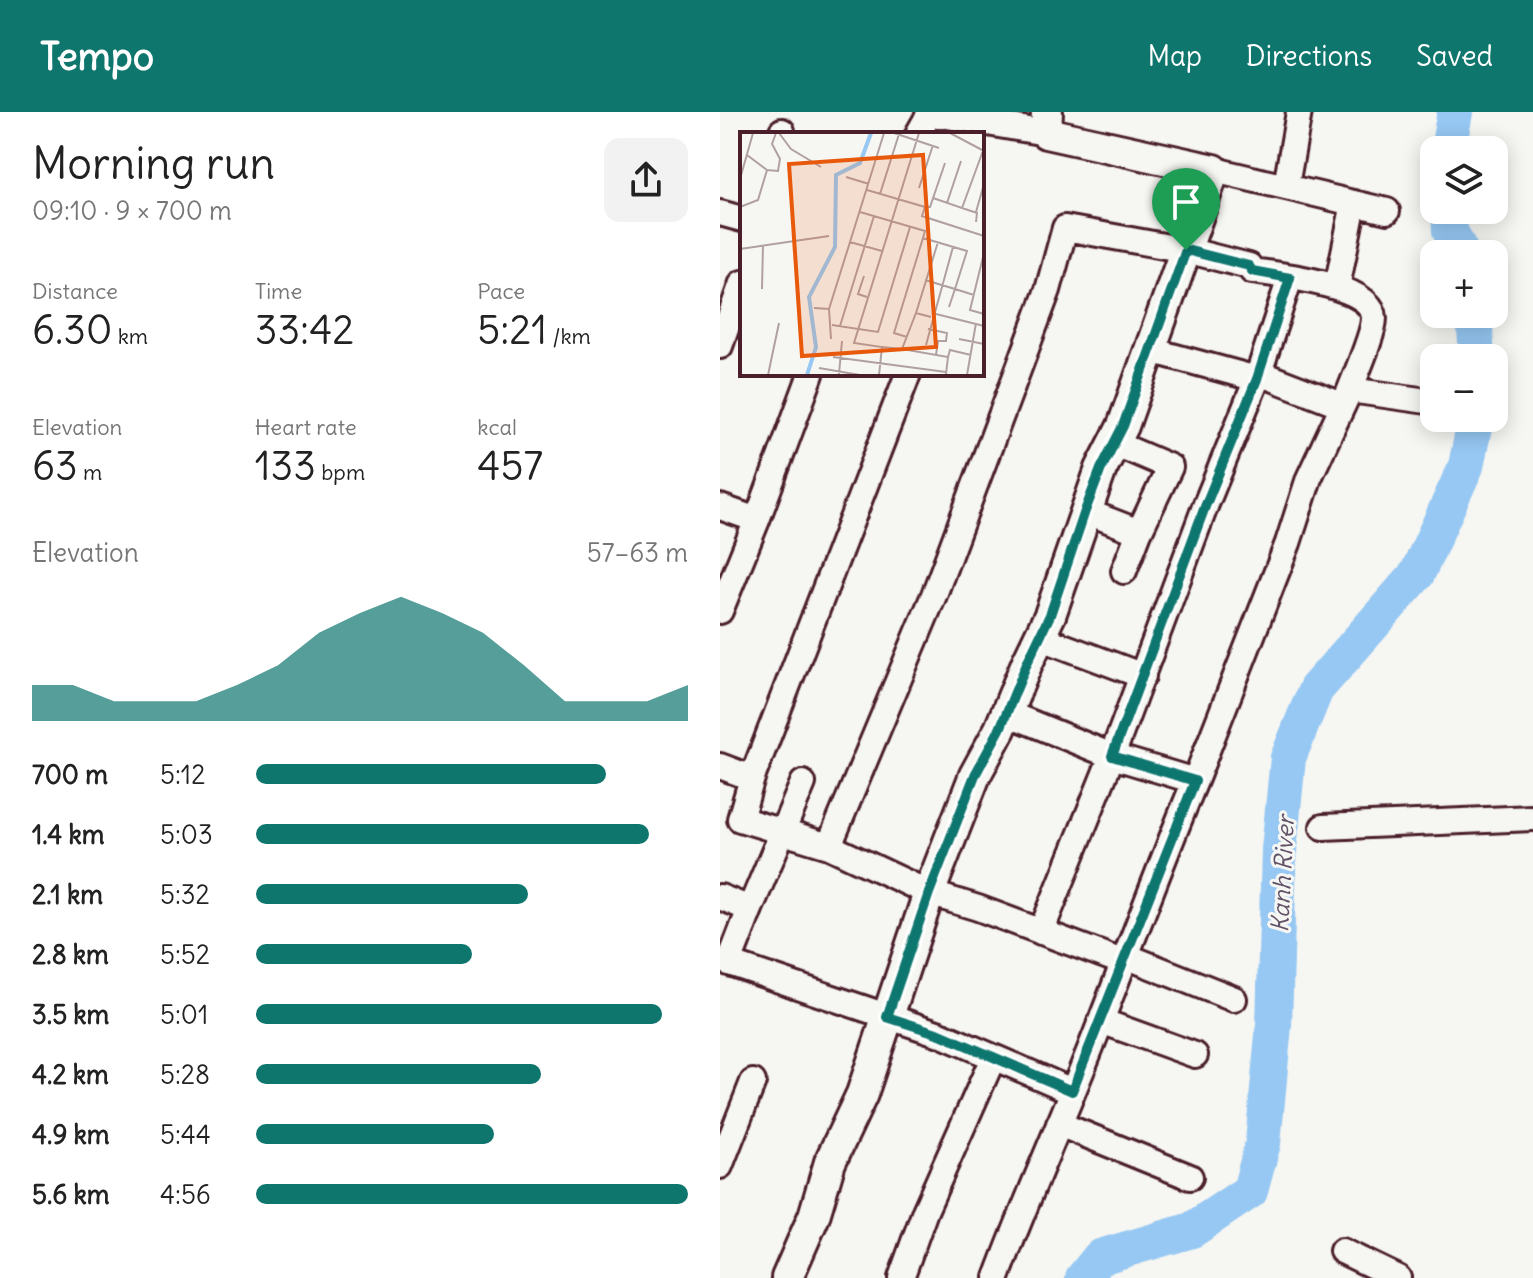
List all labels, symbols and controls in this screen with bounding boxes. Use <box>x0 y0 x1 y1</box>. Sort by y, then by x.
text: Tempo <box>40 33 154 80</box>
text: Map <box>1147 38 1202 74</box>
text: Directions <box>1246 38 1372 74</box>
text: Saved <box>1416 38 1493 74</box>
inset map <box>740 132 984 376</box>
text: Morning run <box>32 136 275 191</box>
map controls <box>1420 136 1508 432</box>
button: layers <box>1420 136 1508 224</box>
button: share <box>604 138 688 222</box>
pin <box>1152 168 1220 250</box>
icon: arrive <box>1164 180 1208 224</box>
text: 09:10 · 9 × 700 m <box>32 194 232 227</box>
button: + <box>1420 240 1508 328</box>
text: Distance <box>32 277 118 305</box>
text: Time <box>255 277 302 305</box>
text: Pace <box>477 277 525 305</box>
text: 6.30 <box>32 305 112 355</box>
text: 33:42 <box>255 305 354 355</box>
text: 5:21 <box>477 305 547 355</box>
text: km <box>112 322 148 350</box>
text: /km <box>547 322 591 350</box>
button: − <box>1420 344 1508 432</box>
text: Elevation <box>32 413 122 441</box>
text: Heart rate <box>255 413 357 441</box>
text: kcal <box>477 413 517 441</box>
text: 63 <box>32 441 78 491</box>
text: 133 <box>255 441 316 491</box>
text: 457 <box>477 441 543 491</box>
text: m <box>78 458 102 486</box>
text: bpm <box>316 458 365 486</box>
text: Elevation <box>32 536 139 569</box>
text: 57–63 m <box>587 536 688 569</box>
text: 700 m <box>32 758 108 791</box>
text: 5:12 <box>160 758 205 791</box>
water label: Kanh River <box>1264 812 1300 933</box>
text: 1.4 km <box>32 818 105 851</box>
text: 5:03 <box>160 818 213 851</box>
text: 2.1 km <box>32 878 103 911</box>
text: 5:32 <box>160 878 210 911</box>
text: 2.8 km <box>32 938 109 971</box>
text: 5:52 <box>160 938 210 971</box>
text: 3.5 km <box>32 998 109 1031</box>
text: 5:01 <box>160 998 208 1031</box>
text: 4.2 km <box>32 1058 109 1091</box>
text: 5:28 <box>160 1058 210 1091</box>
text: 4.9 km <box>32 1118 110 1151</box>
text: 5:44 <box>160 1118 211 1151</box>
text: 5.6 km <box>32 1178 110 1211</box>
text: 4:56 <box>160 1178 211 1211</box>

